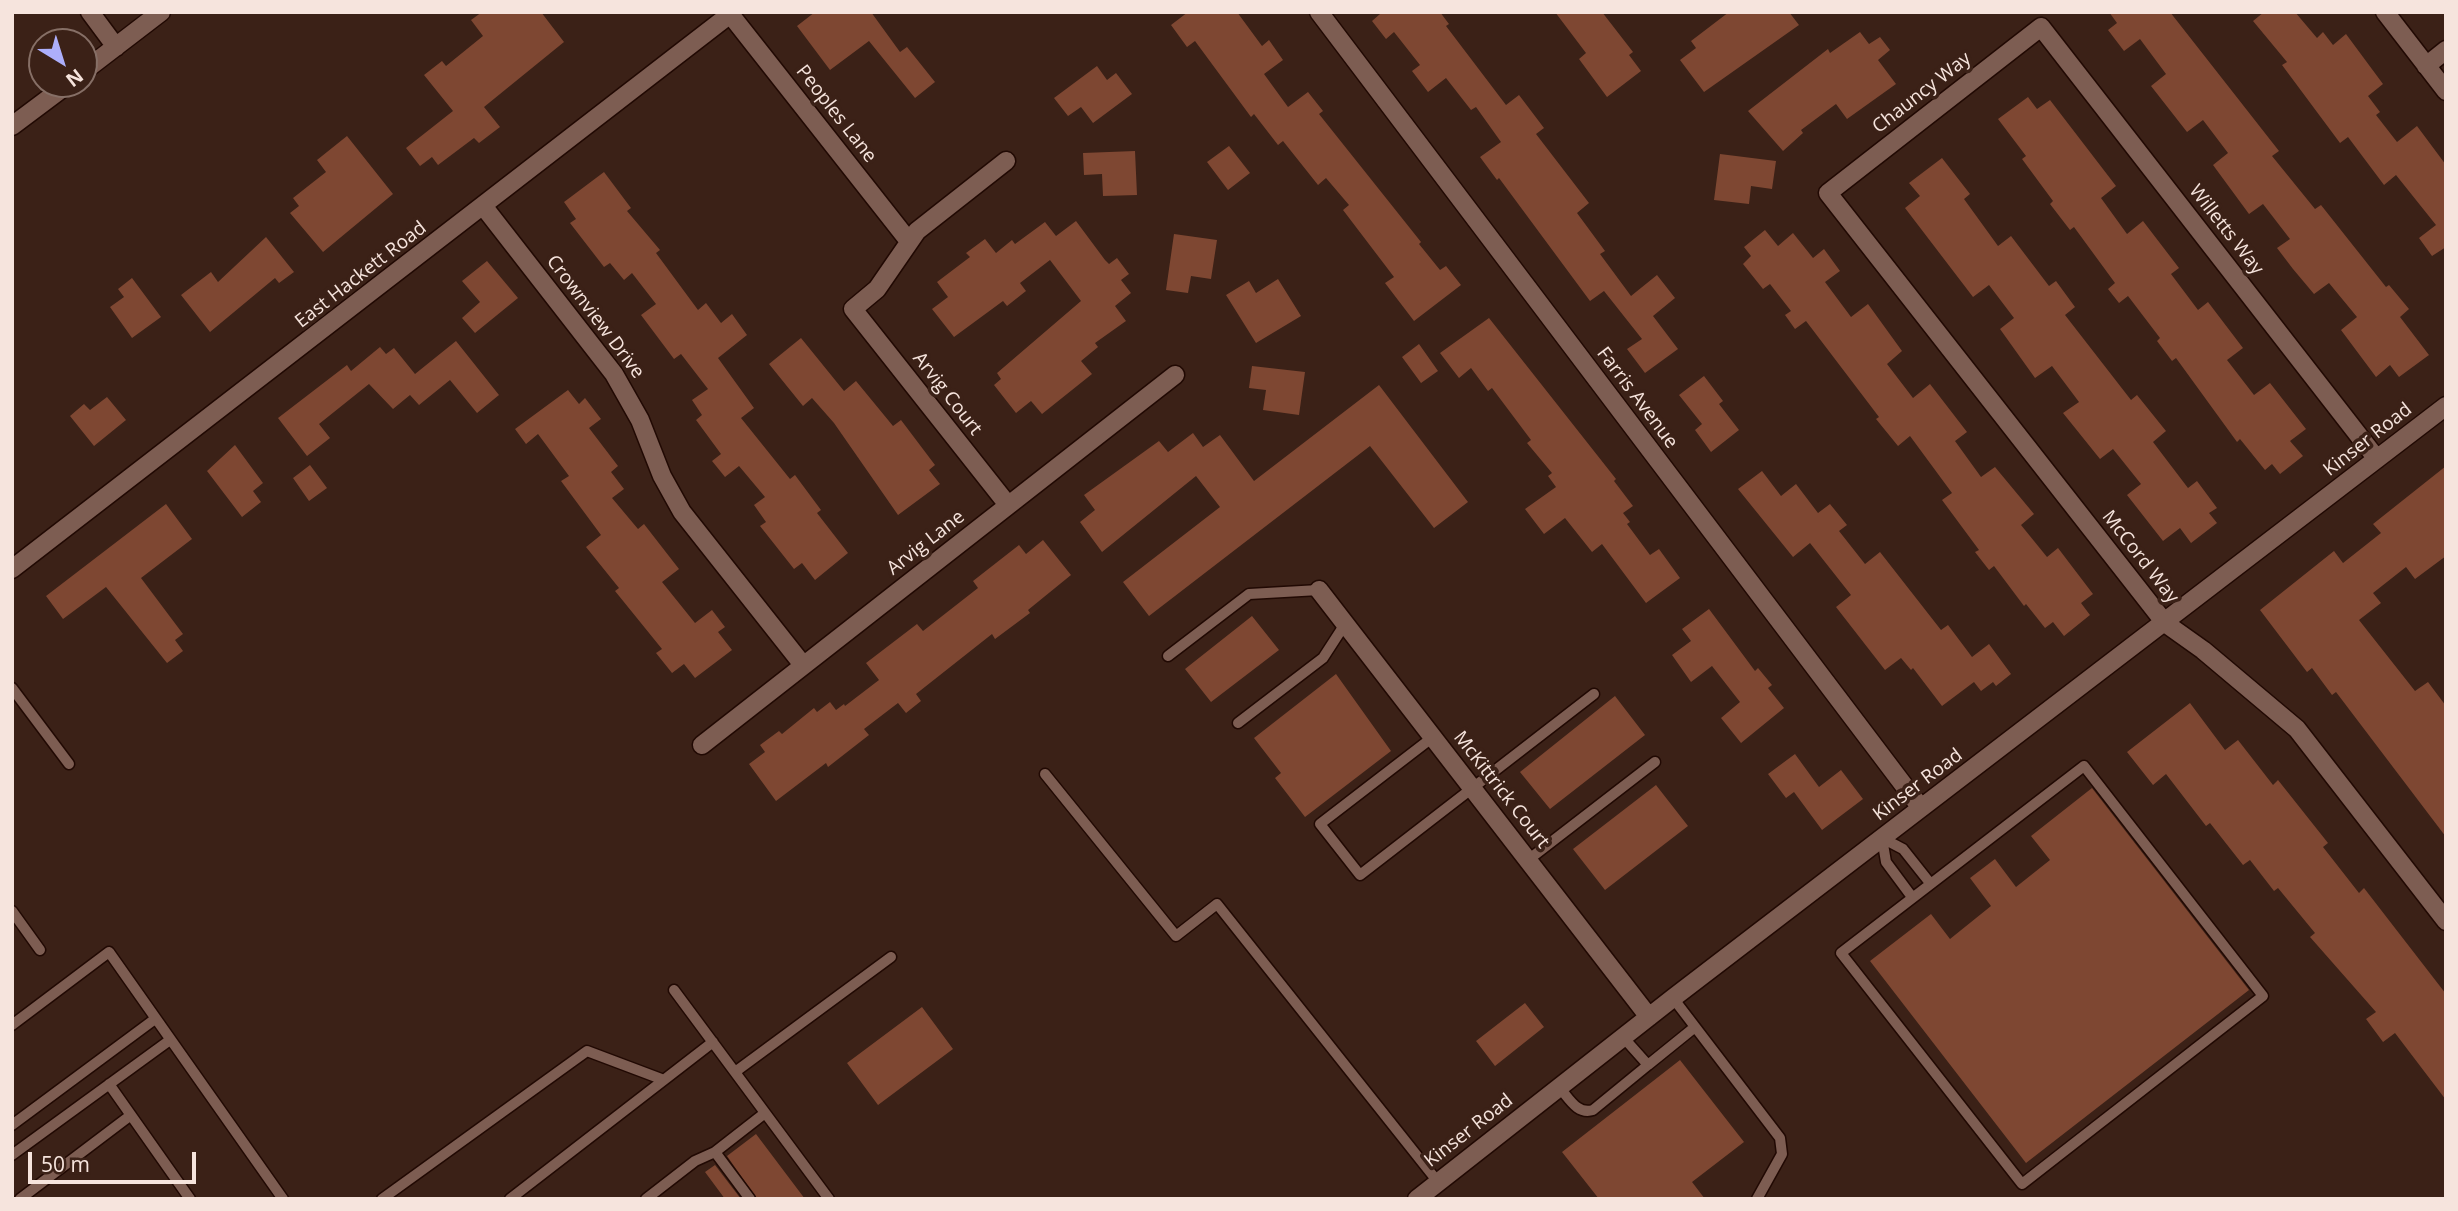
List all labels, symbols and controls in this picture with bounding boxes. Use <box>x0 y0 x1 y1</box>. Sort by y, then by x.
north arrow <box>28 28 98 98</box>
street label: Chauncy Way <box>1868 47 1976 139</box>
street label: Peoples Lane <box>791 61 881 167</box>
text: N <box>61 63 89 93</box>
street label: Willetts Way <box>2184 181 2268 279</box>
street label: East Hackett Road <box>291 217 431 333</box>
street label: Crownview Drive <box>541 251 649 383</box>
street label: Farris Avenue <box>1592 343 1682 453</box>
street label: Arvig Court <box>908 348 986 440</box>
street label: Kinser Road <box>2319 398 2417 482</box>
street label: Arvig Lane <box>883 506 969 580</box>
street label: McCord Way <box>2097 506 2183 608</box>
street label: McKittrick Court <box>1448 727 1554 853</box>
street label: Kinser Road <box>1869 744 1967 826</box>
street label: Kinser Road <box>1420 1089 1518 1173</box>
scale bar <box>32 1138 200 1182</box>
text: 50 m <box>41 1150 90 1178</box>

